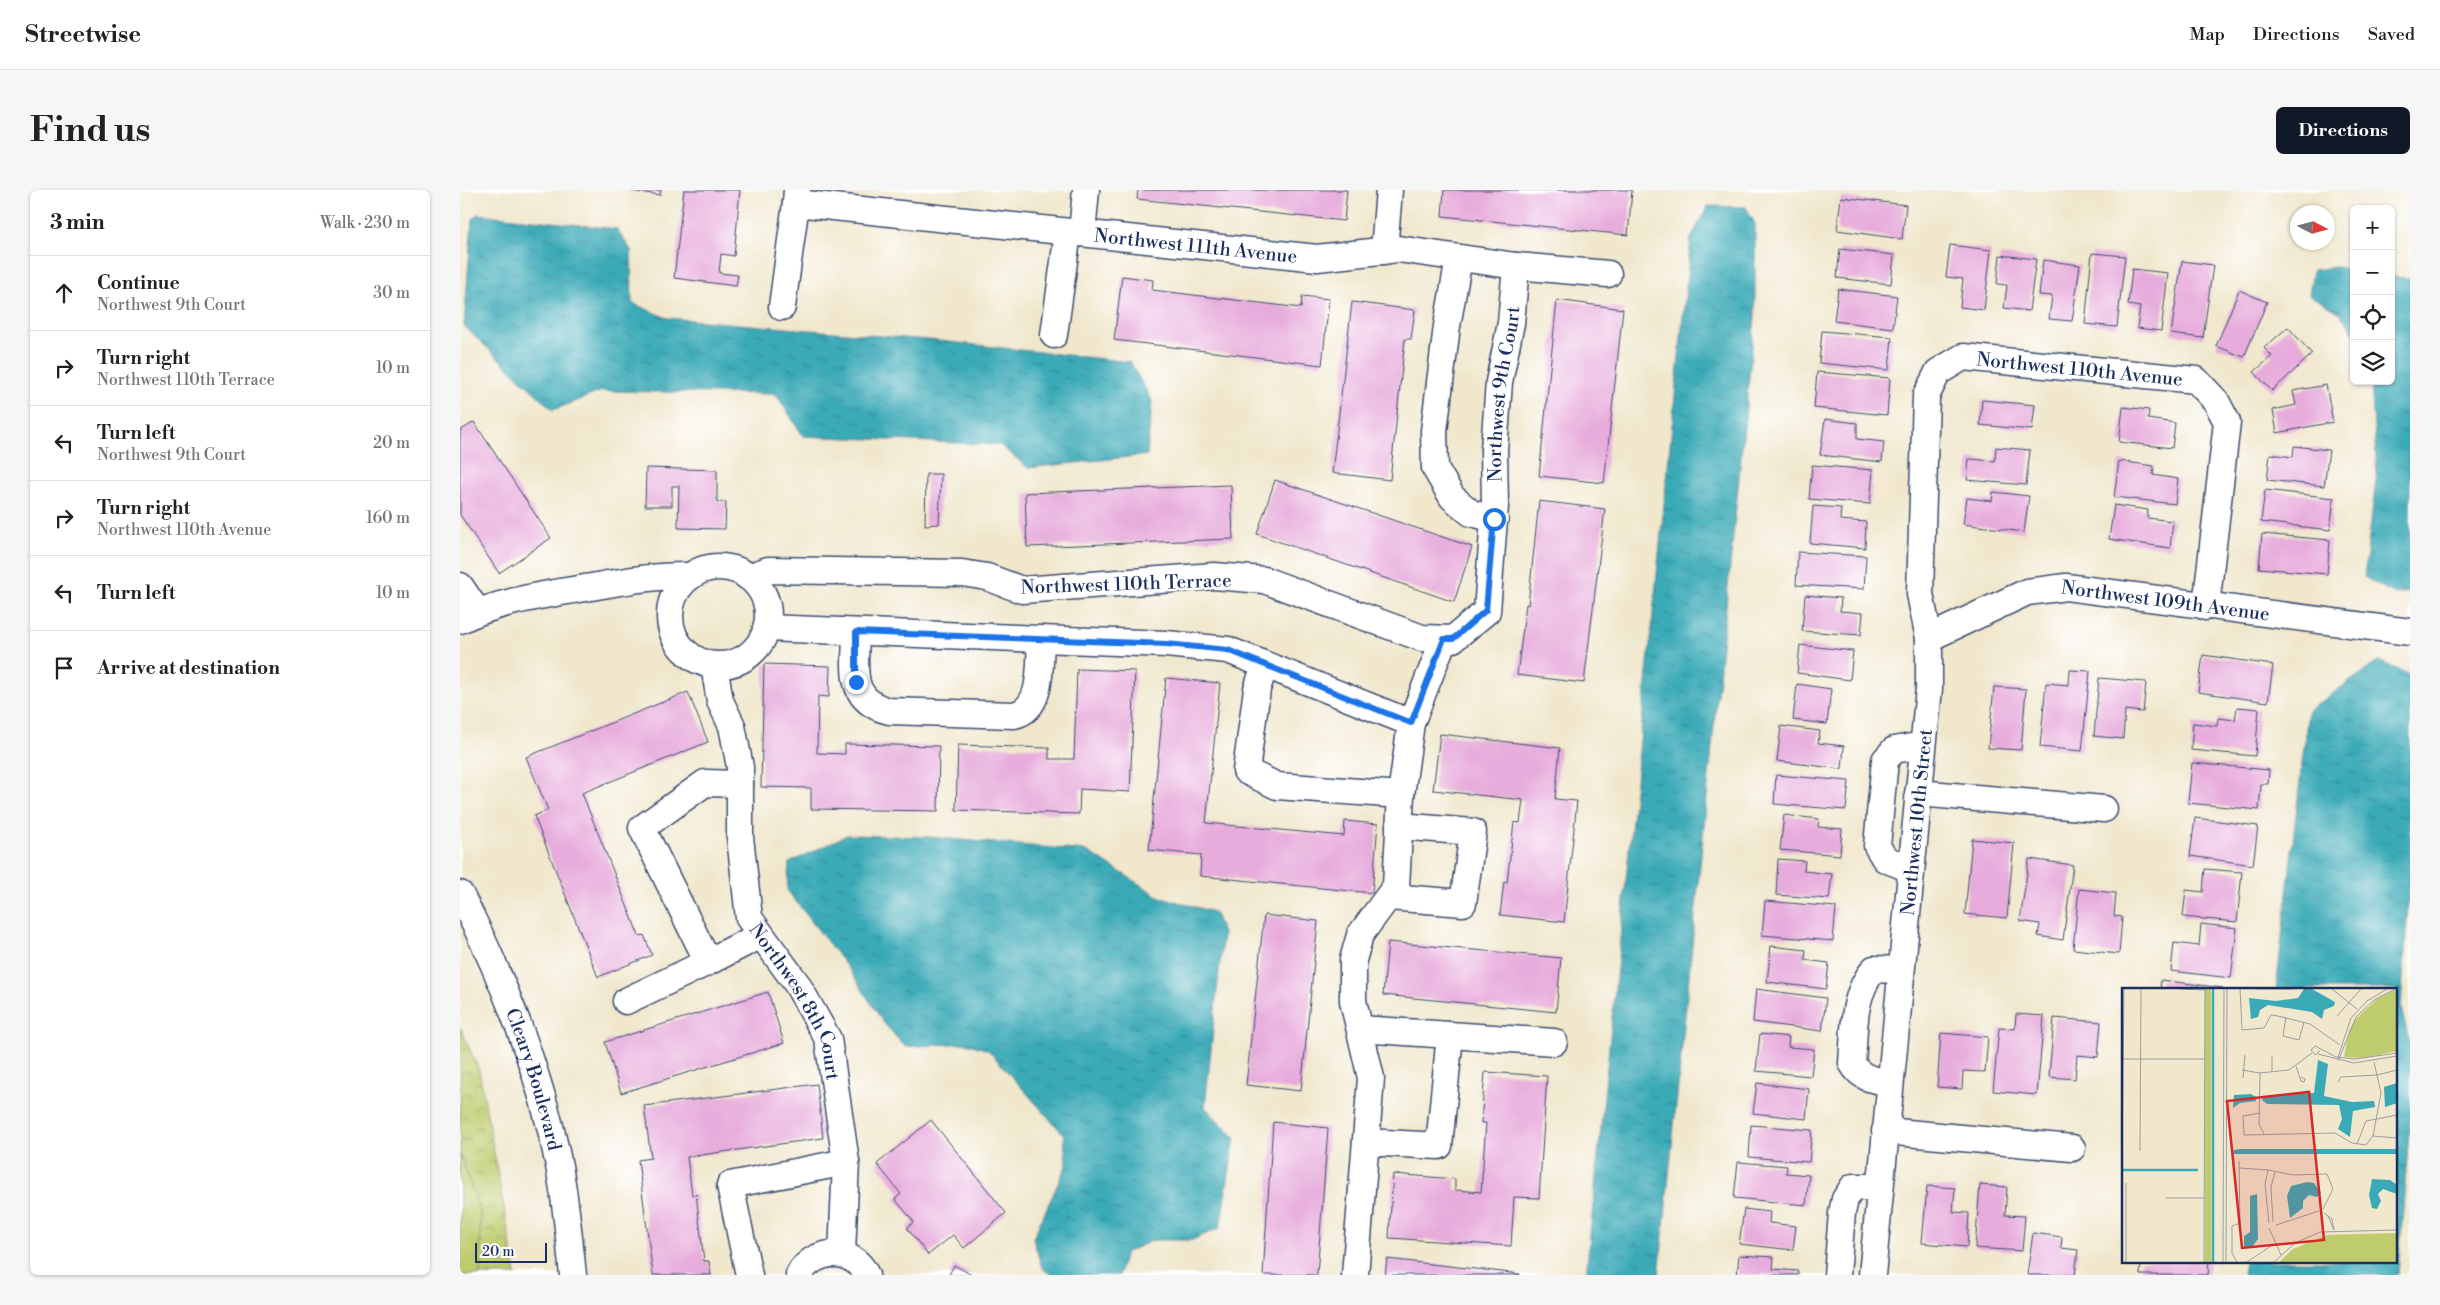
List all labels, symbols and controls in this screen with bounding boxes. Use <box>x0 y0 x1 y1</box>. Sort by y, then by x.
text: Streetwise <box>25 20 141 50</box>
text: Map <box>2189 23 2225 46</box>
text: Directions <box>2253 23 2340 46</box>
text: Saved <box>2368 23 2415 46</box>
button: Directions <box>2276 107 2410 154</box>
text: Find us <box>30 109 150 152</box>
north arrow <box>2290 205 2335 250</box>
map controls <box>2350 205 2395 385</box>
button: + <box>2350 205 2395 250</box>
text: 3 min <box>50 210 105 236</box>
text: Walk · 230 m <box>320 213 410 233</box>
street label: Northwest 111th Avenue <box>1093 224 1298 269</box>
button: − <box>2350 250 2395 295</box>
text: Continue <box>97 271 180 295</box>
icon: ahead <box>50 279 78 307</box>
text: 30 m <box>373 283 410 303</box>
text: Northwest 9th Court <box>97 295 246 315</box>
button: locate <box>2350 295 2395 340</box>
street label: Northwest 9th Court <box>1483 305 1525 482</box>
button: layers <box>2350 340 2395 385</box>
text: Turn right <box>97 346 190 370</box>
street label: Northwest 110th Avenue <box>1975 347 2184 392</box>
icon: right <box>50 354 78 382</box>
text: 10 m <box>376 358 410 378</box>
text: Northwest 110th Terrace <box>97 370 275 390</box>
text: Turn left <box>97 421 176 445</box>
icon: left <box>50 429 78 457</box>
text: 20 m <box>373 433 410 453</box>
text: Northwest 9th Court <box>97 445 246 465</box>
text: Turn right <box>97 496 190 520</box>
icon: right <box>50 504 78 532</box>
text: 160 m <box>366 508 410 528</box>
route start <box>1483 508 1506 531</box>
text: Northwest 110th Avenue <box>97 520 271 540</box>
street label: Northwest 110th Terrace <box>1020 568 1232 600</box>
street label: Northwest 109th Avenue <box>2060 576 2271 627</box>
icon: left <box>50 579 78 607</box>
text: Turn left <box>97 581 176 605</box>
text: 10 m <box>376 583 410 603</box>
icon: arrive <box>50 654 78 682</box>
text: Arrive at destination <box>97 656 280 680</box>
route end <box>845 671 868 694</box>
street label: Northwest 10th Street <box>1896 728 1938 917</box>
street label: Northwest 8th Court <box>744 919 845 1082</box>
inset map <box>2122 988 2398 1262</box>
street label: Cleary Boulevard <box>500 1005 566 1153</box>
scale bar <box>475 1240 548 1263</box>
text: 20 m <box>482 1243 514 1261</box>

